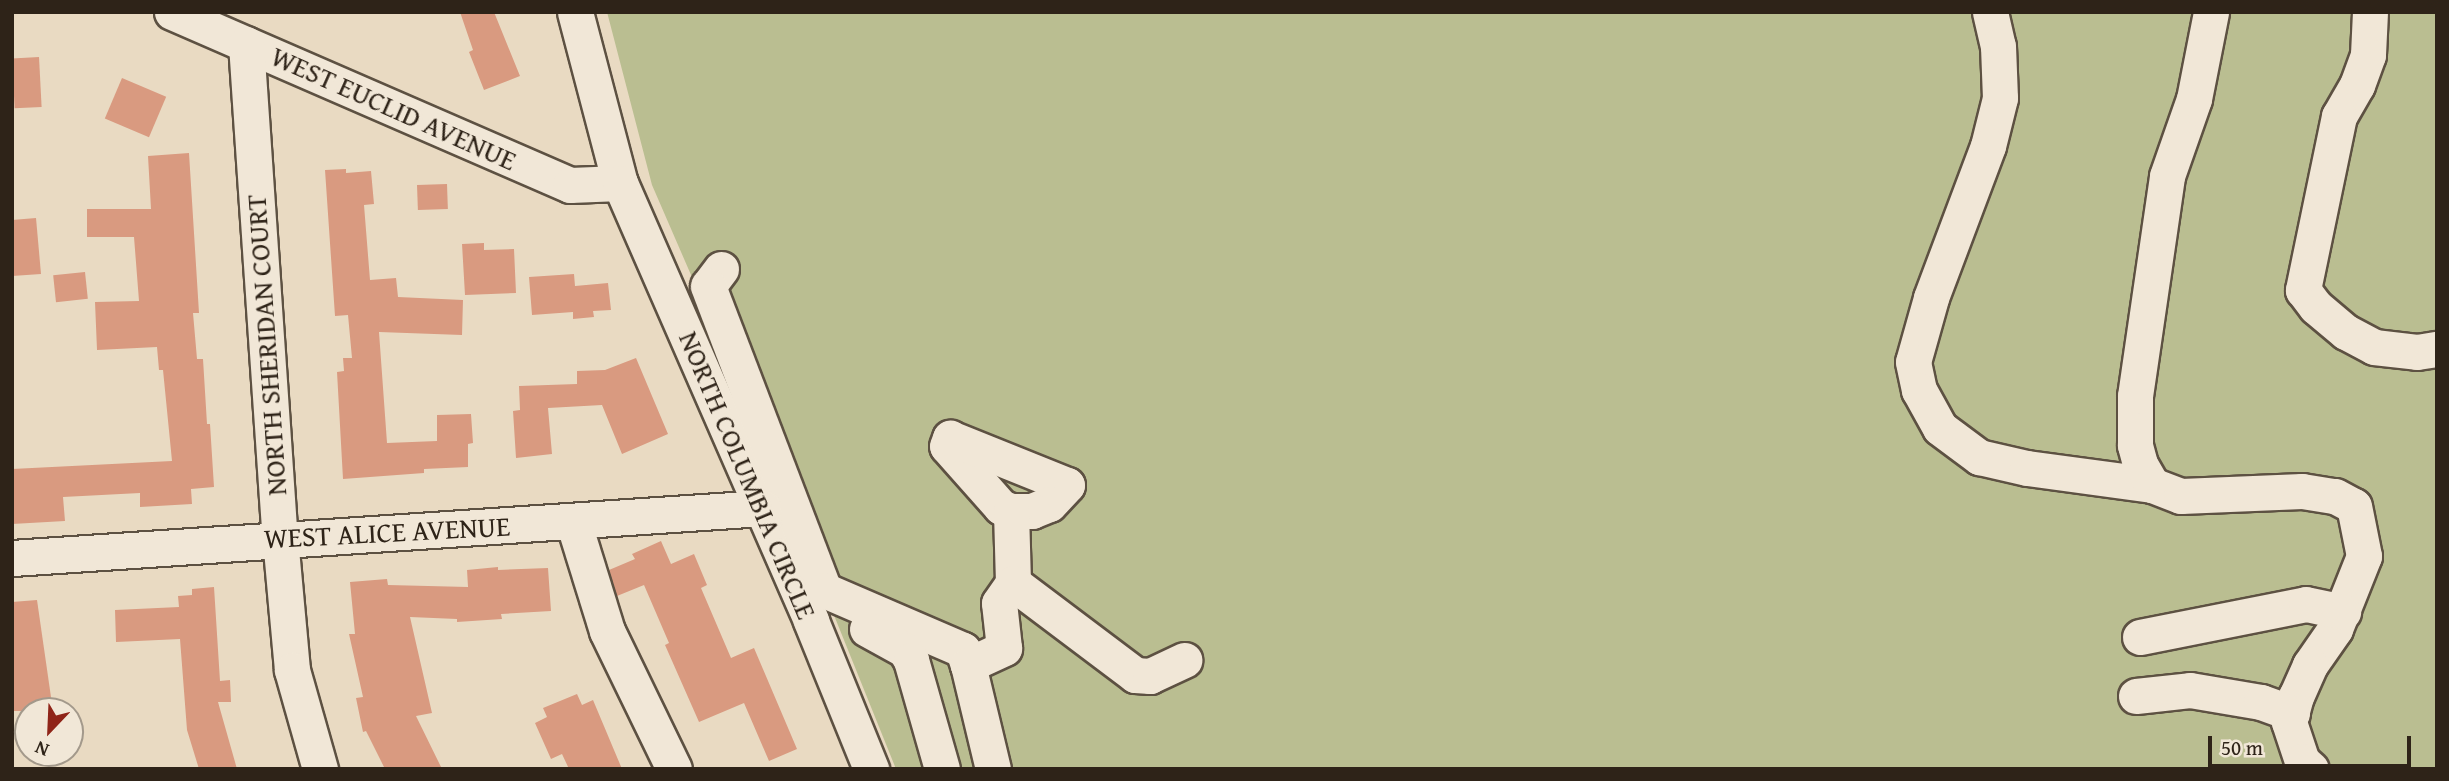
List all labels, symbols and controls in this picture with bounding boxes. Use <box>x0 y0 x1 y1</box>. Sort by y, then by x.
street label: WEST EUCLID AVENUE <box>266 39 522 177</box>
street label: NORTH SHERIDAN COURT <box>239 193 293 497</box>
street label: NORTH COLUMBIA CIRCLE <box>672 326 824 624</box>
street label: WEST ALICE AVENUE <box>263 509 511 555</box>
north arrow <box>14 697 84 767</box>
scale bar <box>2211 722 2414 766</box>
text: 50 m <box>2221 732 2263 763</box>
text: N <box>30 734 53 765</box>

